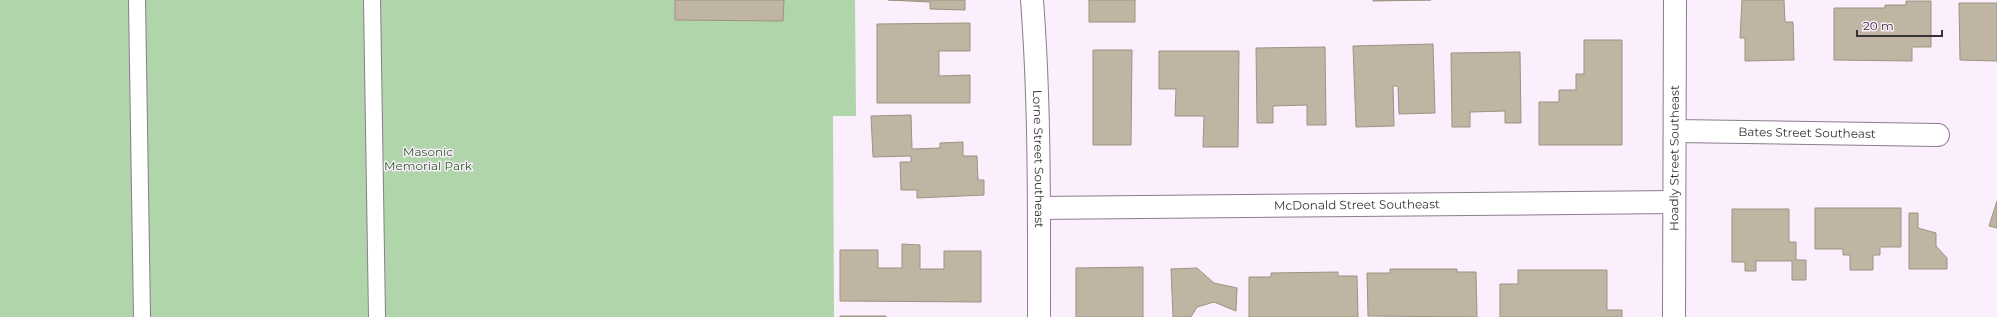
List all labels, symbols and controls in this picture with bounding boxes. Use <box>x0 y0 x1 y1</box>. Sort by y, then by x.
scale bar <box>1857 12 1942 38</box>
text: 20 m <box>1863 18 1894 33</box>
street label: Hoadly Street Southeast <box>1666 85 1682 231</box>
street label: Lorne Street Southeast <box>1030 90 1047 228</box>
street label: Bates Street Southeast <box>1738 124 1876 141</box>
park label: Masonic Memorial Park <box>384 144 473 173</box>
street label: McDonald Street Southeast <box>1274 196 1440 213</box>

